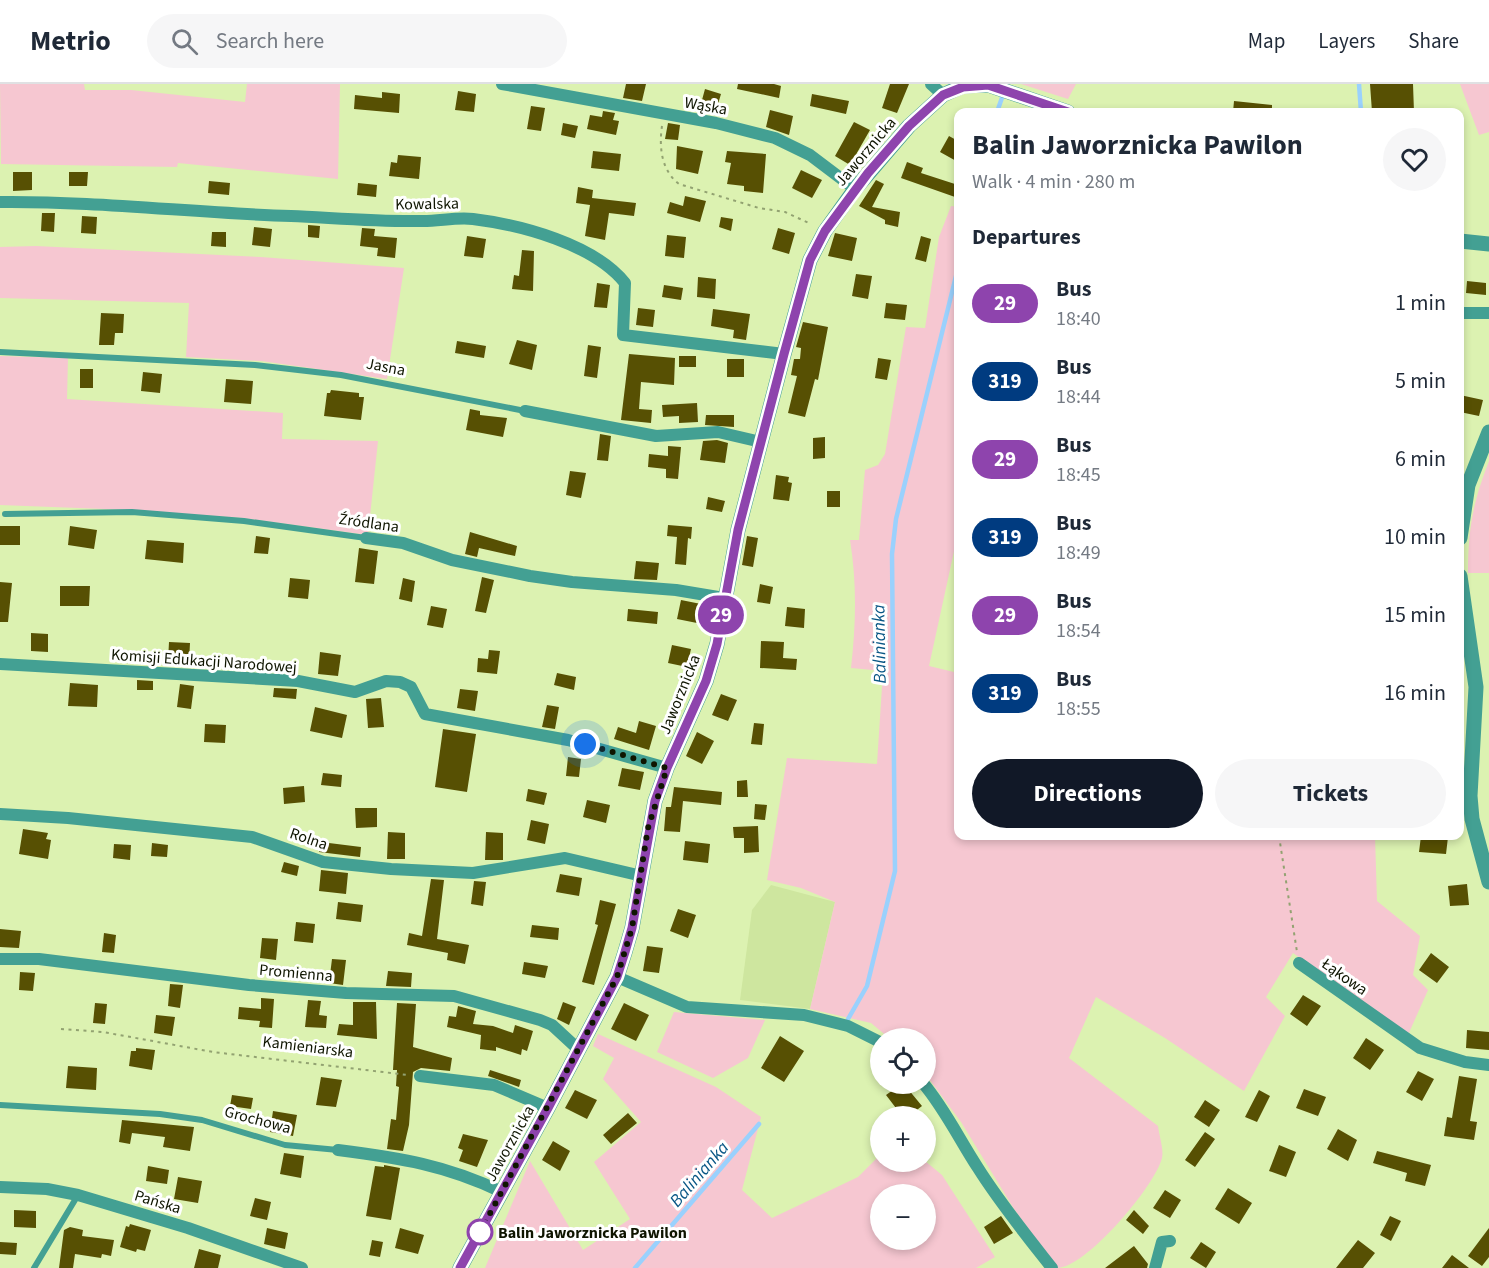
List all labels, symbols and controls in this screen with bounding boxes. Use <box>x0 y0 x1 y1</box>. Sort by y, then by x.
search box <box>147 14 567 68</box>
text: Metrio <box>30 21 111 61</box>
icon: search <box>168 25 201 58</box>
text: Search here <box>216 25 324 57</box>
text: Map <box>1248 26 1285 56</box>
text: Layers <box>1318 26 1375 56</box>
text: Share <box>1408 26 1459 56</box>
street label: Wąska <box>683 91 729 121</box>
street label: Jaworznicka <box>830 112 901 191</box>
text: Balin Jaworznicka Pawilon <box>972 125 1303 165</box>
button: heart <box>1383 128 1446 191</box>
text: Walk · 4 min · 280 m <box>972 168 1135 196</box>
street label: Kowalska <box>395 192 459 216</box>
text: Departures <box>972 221 1081 253</box>
text: Bus <box>1056 273 1092 305</box>
text: 1 min <box>1395 287 1446 319</box>
text: 29 <box>994 288 1016 318</box>
text: 18:40 <box>1056 305 1101 333</box>
text: Bus <box>1056 351 1092 383</box>
street label: Jasna <box>364 352 407 382</box>
text: 5 min <box>1395 365 1446 397</box>
text: 319 <box>988 366 1022 396</box>
text: 18:44 <box>1056 383 1101 411</box>
text: Bus <box>1056 429 1092 461</box>
text: 6 min <box>1395 443 1446 475</box>
text: 29 <box>994 444 1016 474</box>
text: 18:45 <box>1056 461 1101 489</box>
text: Bus <box>1056 507 1092 539</box>
street label: Źródlana <box>337 508 400 538</box>
text: 10 min <box>1384 521 1446 553</box>
text: 319 <box>988 522 1022 552</box>
text: 18:49 <box>1056 539 1101 567</box>
text: Bus <box>1056 585 1092 617</box>
line badge: 29 <box>694 596 748 634</box>
text: 15 min <box>1384 599 1446 631</box>
text: 29 <box>710 600 732 630</box>
text: 29 <box>994 600 1016 630</box>
water label: Balinianka <box>866 604 893 684</box>
text: 18:54 <box>1056 617 1101 645</box>
street label: Komisji Edukacji Narodowej <box>110 644 298 678</box>
street label: Jaworznicka <box>654 651 706 737</box>
text: Bus <box>1056 663 1092 695</box>
text: 16 min <box>1384 677 1446 709</box>
text: 319 <box>988 678 1022 708</box>
text: 18:55 <box>1056 695 1101 723</box>
your location <box>570 729 600 759</box>
button: Directions <box>972 759 1203 828</box>
button: Tickets <box>1215 759 1446 828</box>
street label: Rolna <box>287 822 330 856</box>
street label: Łąkowa <box>1316 952 1372 1001</box>
street label: Promienna <box>258 959 334 987</box>
map controls <box>870 1028 936 1250</box>
button: locate <box>870 1028 936 1094</box>
street label: Kamieniarska <box>261 1031 355 1063</box>
street label: Grochowa <box>222 1101 293 1139</box>
street label: Jaworznicka <box>480 1101 540 1186</box>
button: + <box>870 1106 936 1172</box>
water label: Balinianka <box>664 1136 735 1212</box>
street label: Pańska <box>132 1184 184 1219</box>
button: − <box>870 1184 936 1250</box>
marker: Balin Jaworznicka Pawilon <box>467 1219 493 1245</box>
place label: Balin Jaworznicka Pawilon <box>498 1222 687 1244</box>

